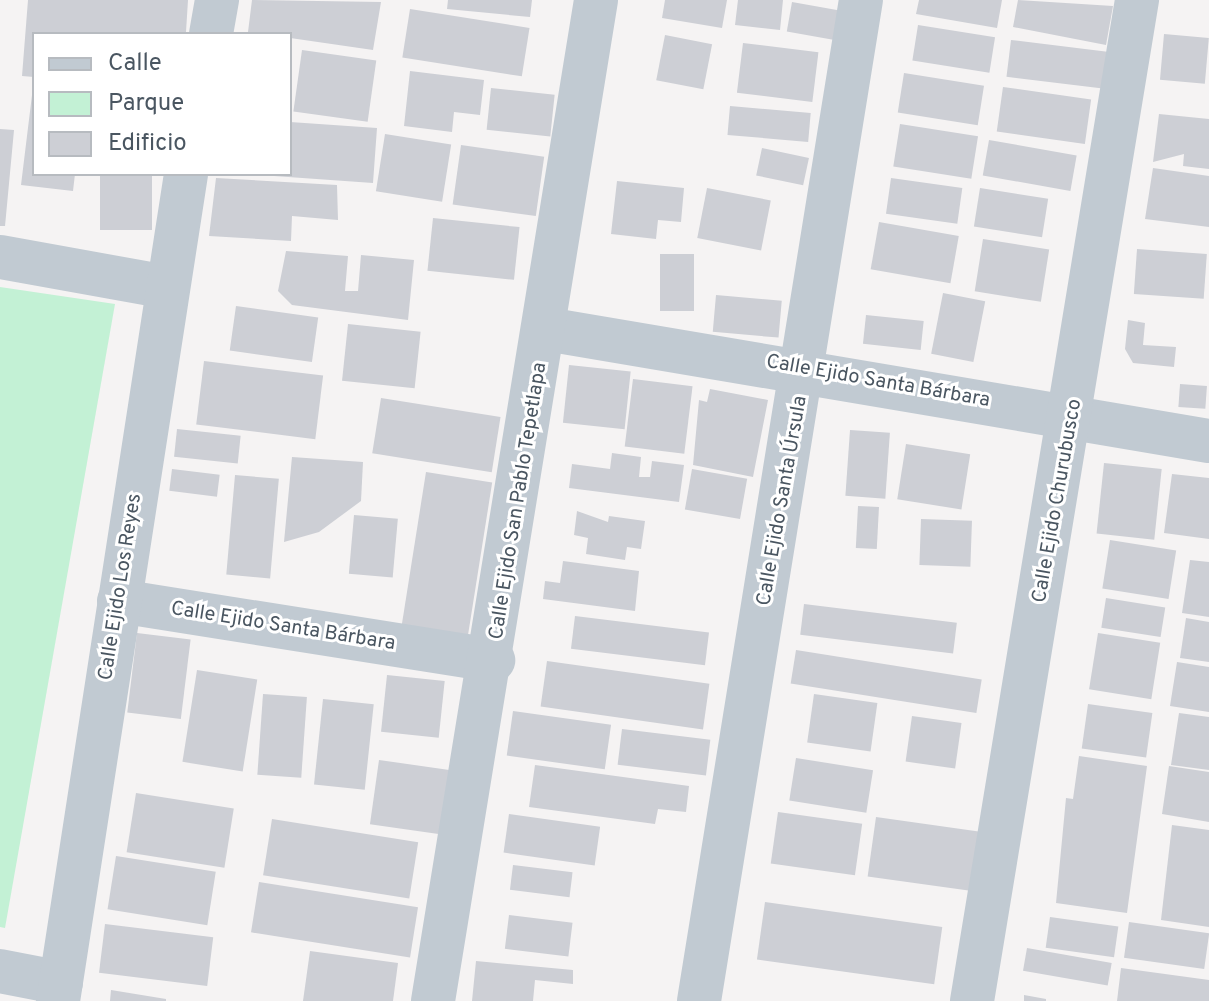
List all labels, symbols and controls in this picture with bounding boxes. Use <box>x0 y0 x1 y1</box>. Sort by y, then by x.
legend <box>32 32 292 176</box>
text: Calle <box>108 49 162 79</box>
text: Parque <box>108 89 184 119</box>
text: Edificio <box>108 129 187 159</box>
street label: Calle Ejido Santa Bárbara <box>764 350 992 414</box>
street label: Calle Ejido San Pablo Tepetlapa <box>485 360 553 642</box>
street label: Calle Ejido Santa Úrsula <box>753 394 813 608</box>
street label: Calle Ejido Churubusco <box>1028 397 1088 605</box>
street label: Calle Ejido Los Reyes <box>94 492 148 682</box>
street label: Calle Ejido Santa Bárbara <box>169 597 397 657</box>

